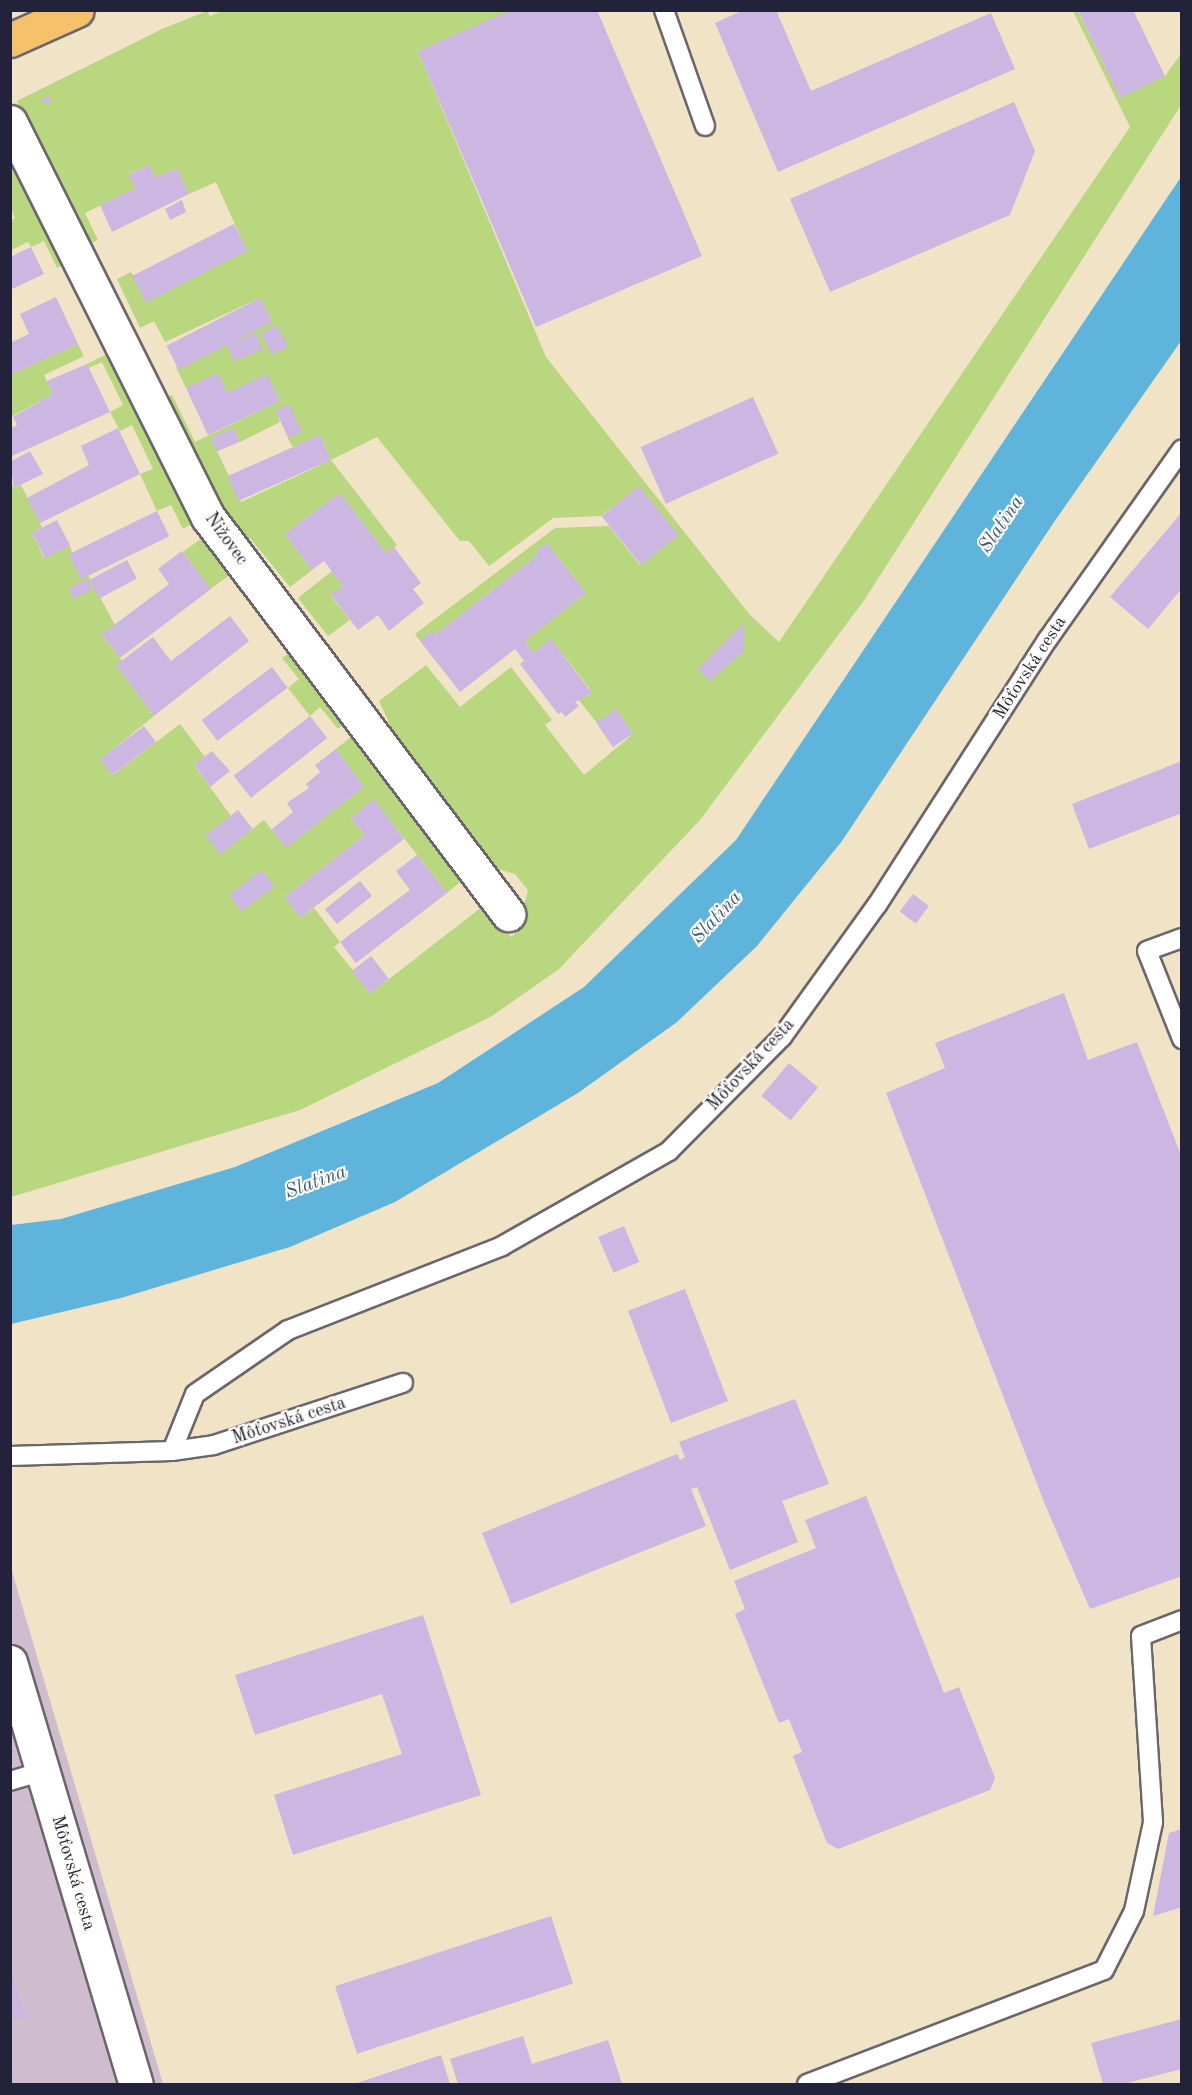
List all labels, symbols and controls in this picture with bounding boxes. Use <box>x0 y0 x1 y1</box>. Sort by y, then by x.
water label: Slatina <box>974 492 1030 558</box>
street label: Nižovec <box>200 509 252 569</box>
street label: Môťovská cesta <box>989 612 1071 724</box>
water label: Slatina <box>686 886 748 950</box>
street label: Môťovská cesta <box>703 1014 799 1116</box>
water label: Slatina <box>282 1161 350 1205</box>
street label: Môťovská cesta <box>229 1392 349 1450</box>
street label: Môťovská cesta <box>46 1813 100 1933</box>

